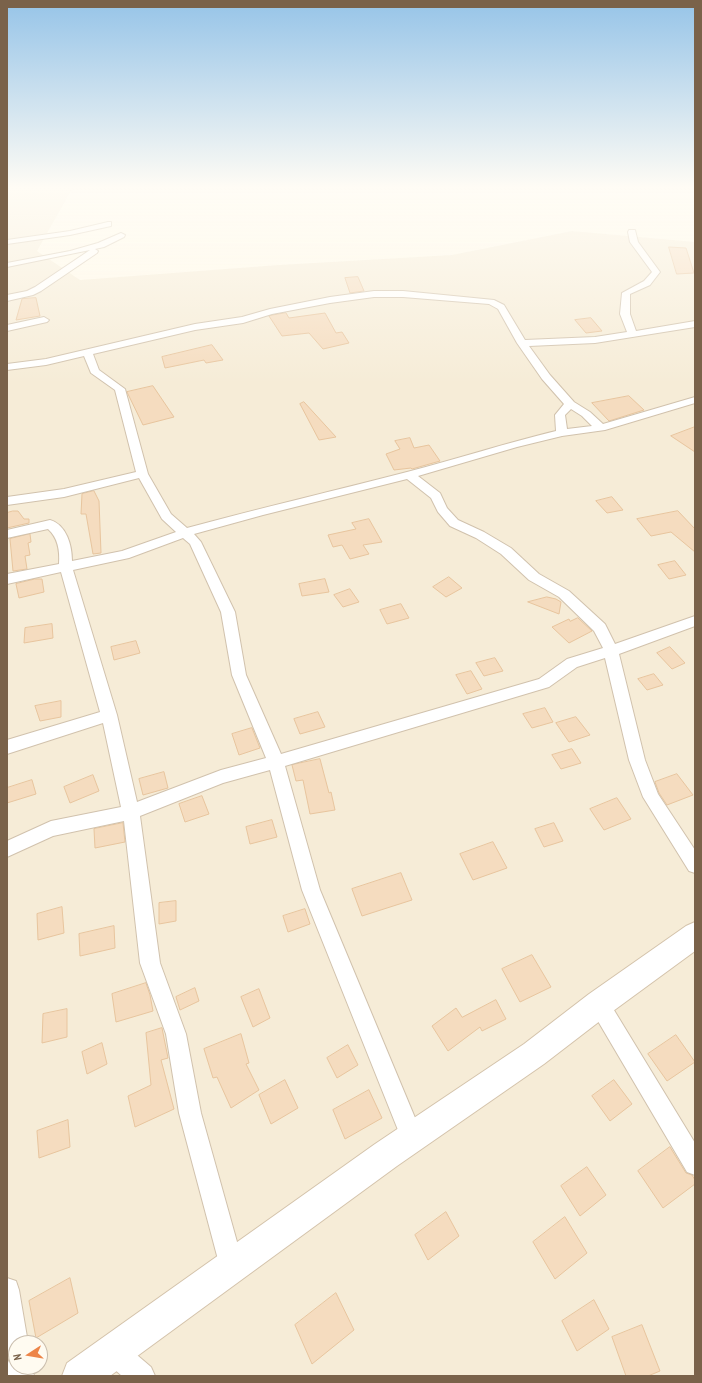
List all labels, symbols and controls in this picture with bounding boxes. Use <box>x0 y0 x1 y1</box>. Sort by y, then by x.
north arrow <box>8 1335 48 1375</box>
text: N <box>10 1353 25 1362</box>

